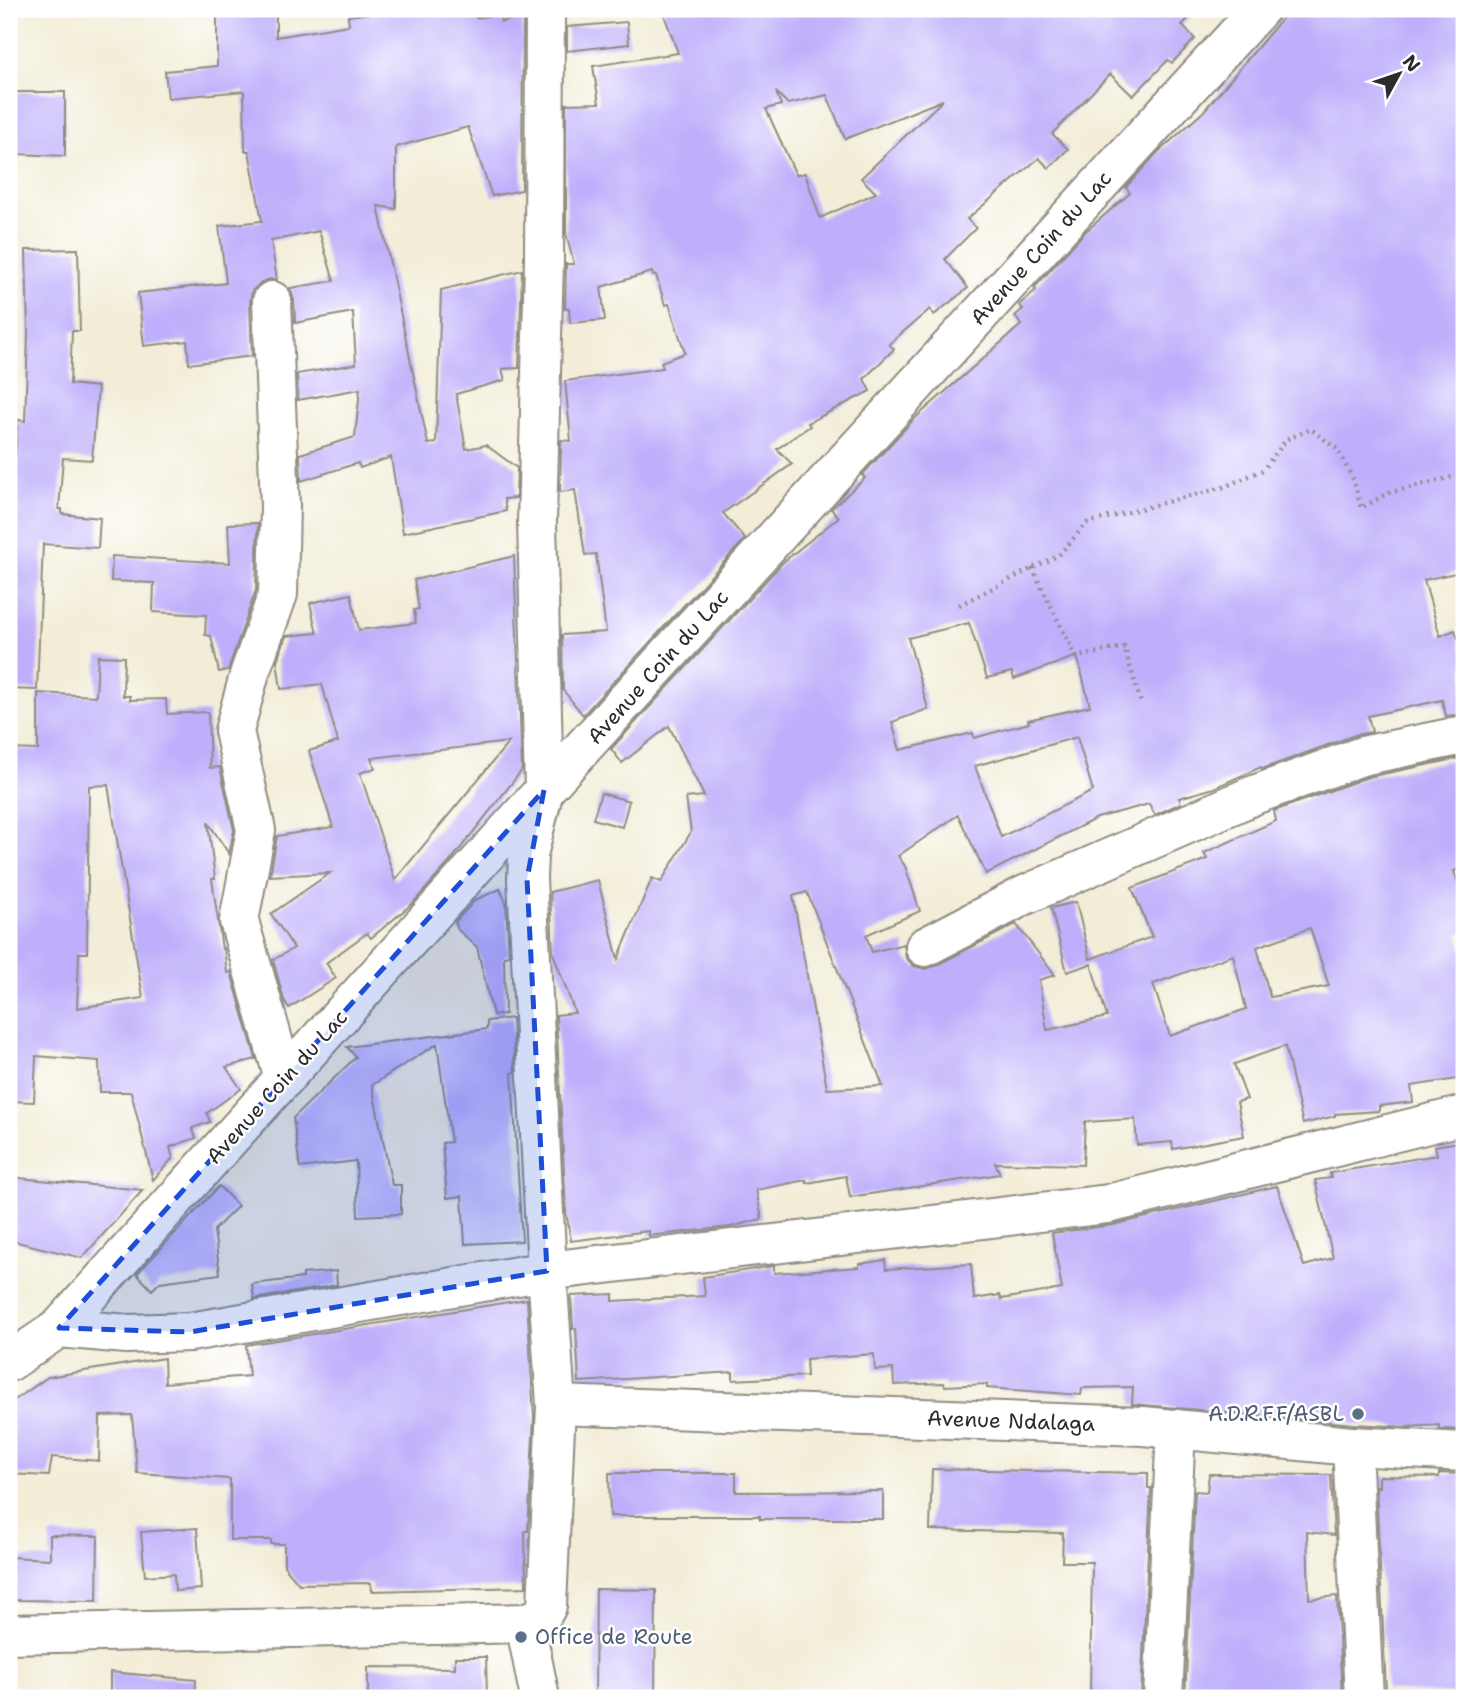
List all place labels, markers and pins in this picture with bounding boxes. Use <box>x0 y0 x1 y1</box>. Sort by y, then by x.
place label: A.D.R.F.F/ASBL <box>1208 1400 1344 1428</box>
marker: A.D.R.F.F/ASBL <box>1350 1406 1366 1422</box>
place label: Office de Route <box>535 1623 693 1651</box>
marker: Office de Route <box>513 1629 529 1645</box>

